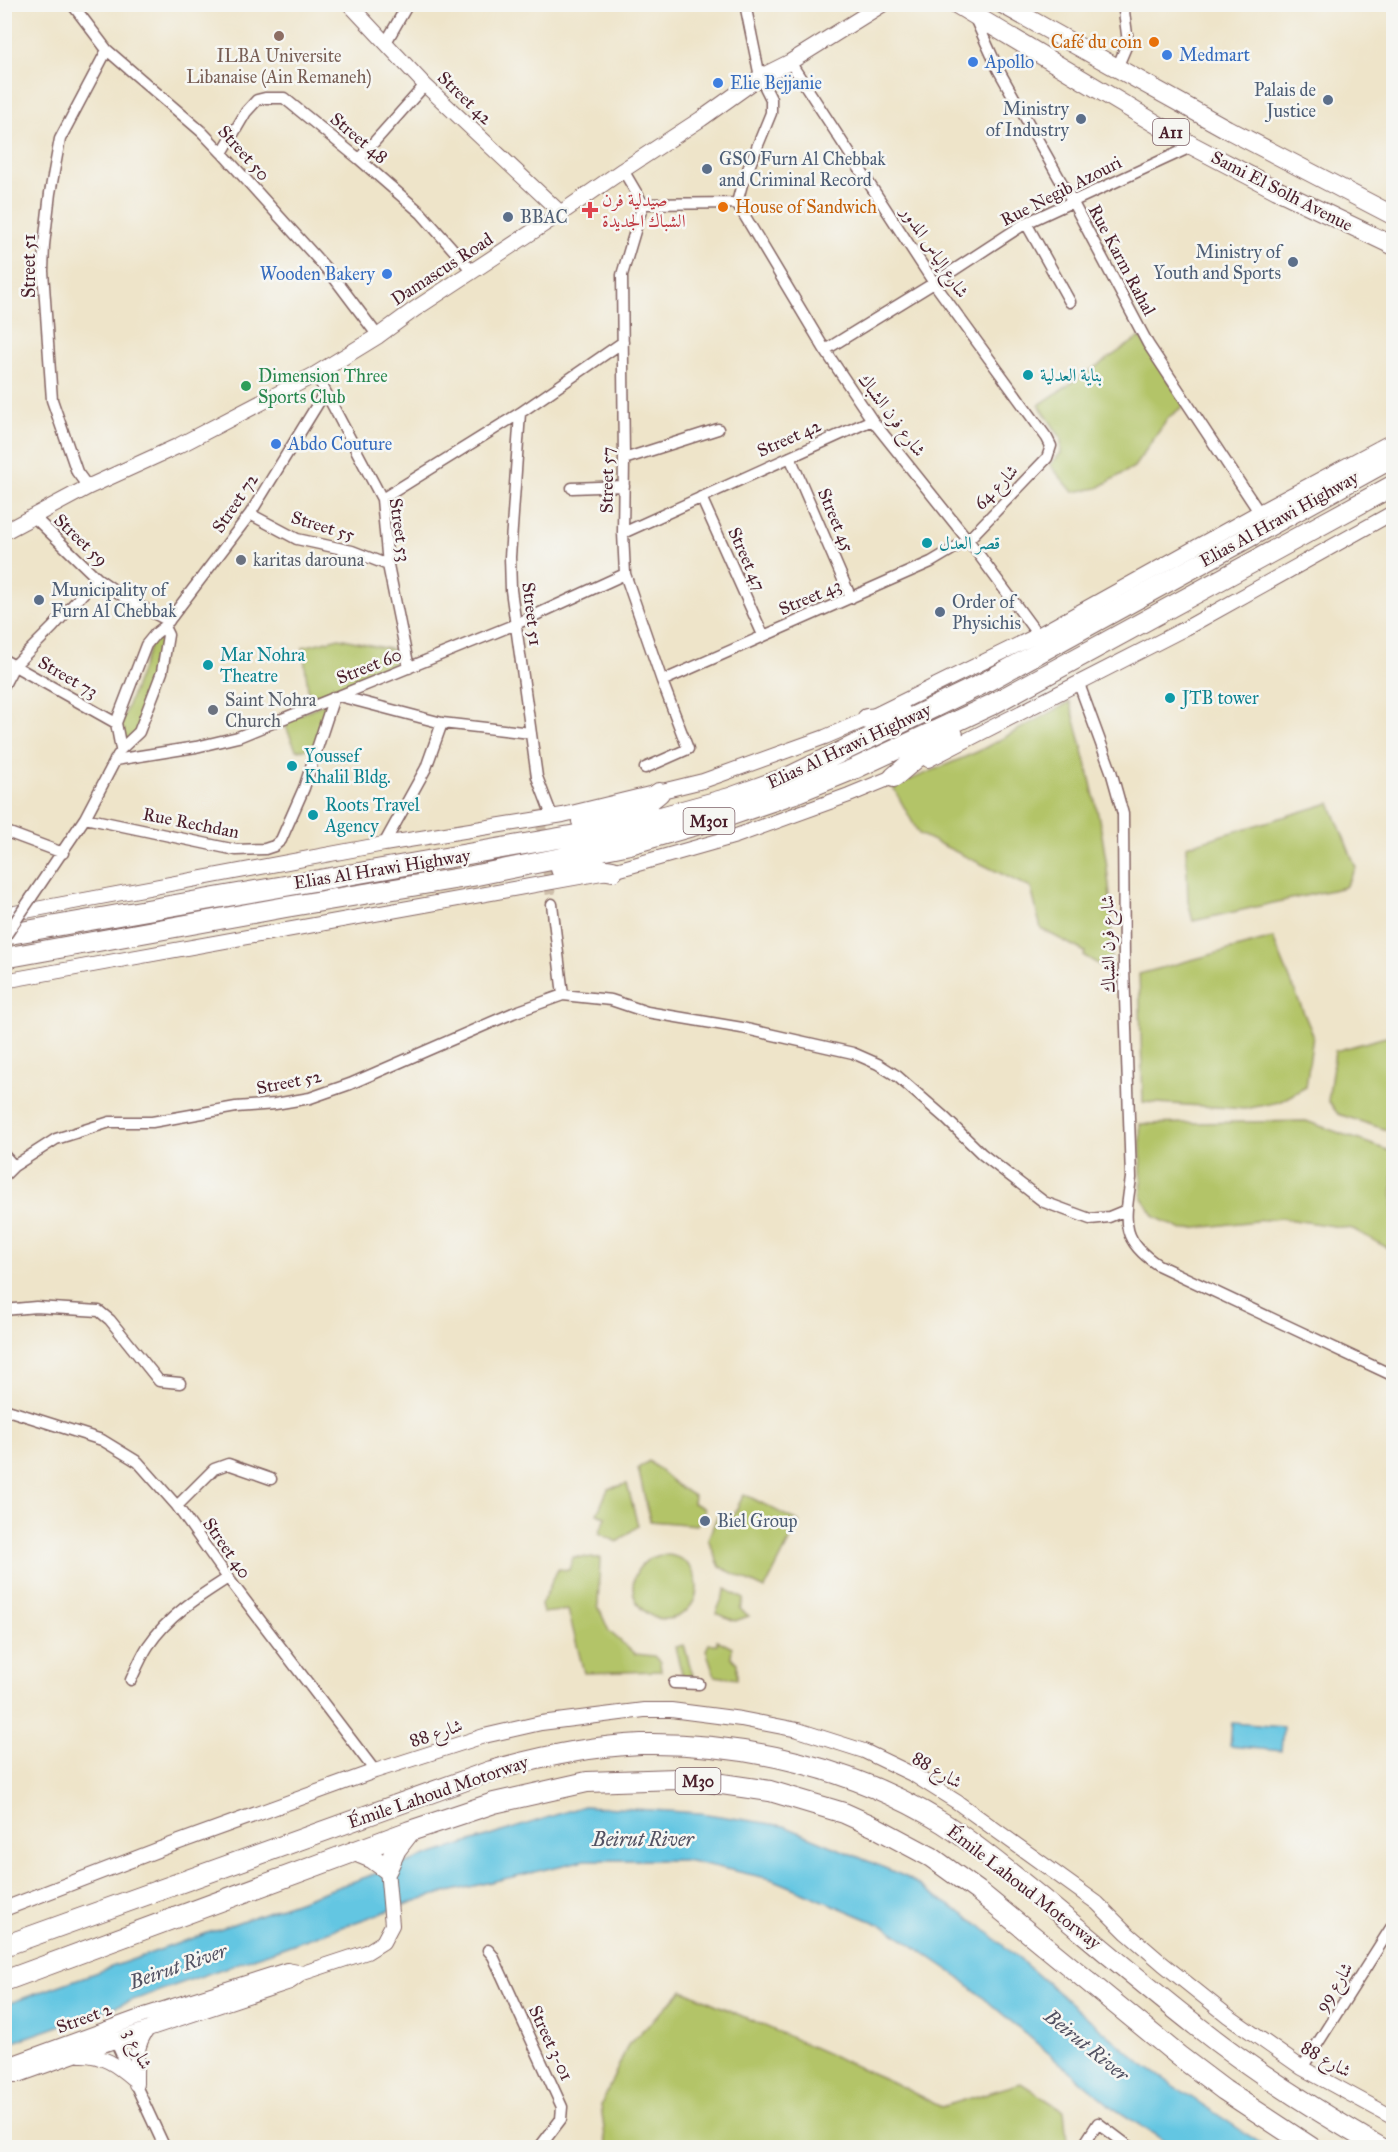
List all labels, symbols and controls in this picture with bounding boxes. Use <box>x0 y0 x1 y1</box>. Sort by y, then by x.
marker: ILBA Universite Libanaise (Ain Remaneh) <box>272 29 286 43</box>
place label: Café du coin <box>1051 31 1142 53</box>
marker: Café du coin <box>1147 35 1161 49</box>
place label: Medmart <box>1179 44 1250 66</box>
place label: ILBA Universite Libanaise (Ain Remaneh) <box>186 45 372 89</box>
marker: Medmart <box>1160 48 1174 62</box>
place label: Apollo <box>984 51 1034 73</box>
marker: Apollo <box>966 55 980 69</box>
street label: Street 42 <box>433 67 497 129</box>
place label: Elie Bejjanie <box>730 72 822 94</box>
marker: Elie Bejjanie <box>711 76 725 90</box>
place label: Palais de Justice <box>1254 79 1316 123</box>
marker: Palais de Justice <box>1321 93 1335 107</box>
place label: Ministry of Industry <box>986 98 1070 141</box>
street label: Street 48 <box>326 108 392 168</box>
marker: Ministry of Industry <box>1074 112 1088 126</box>
road number: A11 <box>1153 119 1189 145</box>
street label: Street 50 <box>213 121 275 185</box>
street label: Sami El Solh Avenue <box>1208 146 1356 236</box>
place label: GSO Furn Al Chebbak and Criminal Record <box>719 148 886 191</box>
street label: Rue Negib Azouri <box>997 151 1126 232</box>
marker: GSO Furn Al Chebbak and Criminal Record <box>700 162 714 176</box>
place label: صيدلية فرن الشباك الجديدة <box>602 189 686 232</box>
place label: House of Sandwich <box>735 196 877 218</box>
marker: House of Sandwich <box>716 200 730 214</box>
street label: شارع إلياس المدور <box>892 200 974 304</box>
street label: Rue Karm Rahal <box>1084 201 1160 319</box>
marker: صيدلية فرن الشباك الجديدة <box>583 203 597 217</box>
place label: BBAC <box>520 206 568 228</box>
marker: BBAC <box>501 210 515 224</box>
street label: Damascus Road <box>387 228 497 310</box>
street label: Street 51 <box>18 234 40 298</box>
place label: Ministry of Youth and Sports <box>1153 241 1284 284</box>
marker: Ministry of Youth and Sports <box>1286 255 1300 269</box>
place label: Wooden Bakery <box>260 263 376 285</box>
marker: Wooden Bakery <box>380 267 394 281</box>
place label: بناية العدلية <box>1040 364 1102 386</box>
place label: Dimension Three Sports Club <box>258 365 388 408</box>
marker: بناية العدلية <box>1021 368 1035 382</box>
street label: شارع فرن الشباك <box>850 369 930 463</box>
marker: Dimension Three Sports Club <box>239 379 253 393</box>
street label: Street 42 <box>754 414 824 462</box>
place label: Abdo Couture <box>287 433 392 455</box>
marker: Abdo Couture <box>269 437 283 451</box>
street label: Street 57 <box>595 447 619 513</box>
street label: شارع 64 <box>969 460 1026 517</box>
street label: Elias Al Hrawi Highway <box>1196 466 1363 573</box>
street label: Street 72 <box>207 469 263 537</box>
street label: Street 45 <box>813 485 859 556</box>
street label: Street 53 <box>385 497 415 563</box>
street label: Street 55 <box>289 506 358 546</box>
street label: Street 59 <box>49 509 113 571</box>
street label: Street 47 <box>723 524 771 594</box>
place label: قصر العدل <box>939 532 1000 555</box>
marker: قصر العدل <box>920 536 934 550</box>
place label: karitas darouna <box>253 549 365 571</box>
marker: karitas darouna <box>234 553 248 567</box>
street label: Street 43 <box>775 574 845 620</box>
place label: Municipality of Furn Al Chebbak <box>51 579 177 622</box>
street label: Street 51 <box>517 581 547 647</box>
place label: Order of Physichis <box>952 591 1021 634</box>
marker: Municipality of Furn Al Chebbak <box>32 593 46 607</box>
marker: Order of Physichis <box>933 605 947 619</box>
street label: Street 60 <box>333 643 405 689</box>
place label: Mar Nohra Theatre <box>220 644 306 687</box>
street label: Street 73 <box>34 651 102 703</box>
marker: Mar Nohra Theatre <box>201 658 215 672</box>
place label: JTB tower <box>1180 687 1259 710</box>
place label: Saint Nohra Church <box>225 689 317 732</box>
marker: JTB tower <box>1163 691 1177 705</box>
street label: Elias Al Hrawi Highway <box>764 698 935 795</box>
marker: Saint Nohra Church <box>206 703 220 717</box>
place label: Youssef Khalil Bldg. <box>304 745 391 789</box>
marker: Youssef Khalil Bldg. <box>285 759 299 773</box>
place label: Roots Travel Agency <box>324 794 420 838</box>
street label: Rue Rechdan <box>141 803 241 843</box>
marker: Roots Travel Agency <box>306 808 320 822</box>
road number: M301 <box>684 808 734 834</box>
street label: Elias Al Hrawi Highway <box>292 844 472 895</box>
street label: شارع فرن الشباك <box>1096 895 1124 993</box>
street label: Street 52 <box>255 1065 324 1099</box>
place label: Biel Group <box>717 1510 798 1532</box>
street label: Street 40 <box>198 1513 256 1583</box>
marker: Biel Group <box>698 1514 712 1528</box>
street label: شارع 88 <box>407 1714 466 1756</box>
street label: شارع 88 <box>906 1747 966 1797</box>
street label: Émile Lahoud Motorway <box>344 1749 532 1833</box>
road number: M30 <box>676 1768 720 1794</box>
street label: Émile Lahoud Motorway <box>943 1819 1107 1954</box>
water label: Beirut River <box>591 1827 695 1851</box>
water label: Beirut River <box>125 1938 231 1994</box>
street label: شارع 99 <box>1310 1958 1361 2018</box>
street label: Street 2 <box>53 1998 115 2038</box>
street label: Street 3-01 <box>524 2002 578 2084</box>
water label: Beirut River <box>1039 2003 1135 2087</box>
street label: شارع 3 <box>115 2025 157 2075</box>
street label: شارع 88 <box>1295 2036 1355 2086</box>

